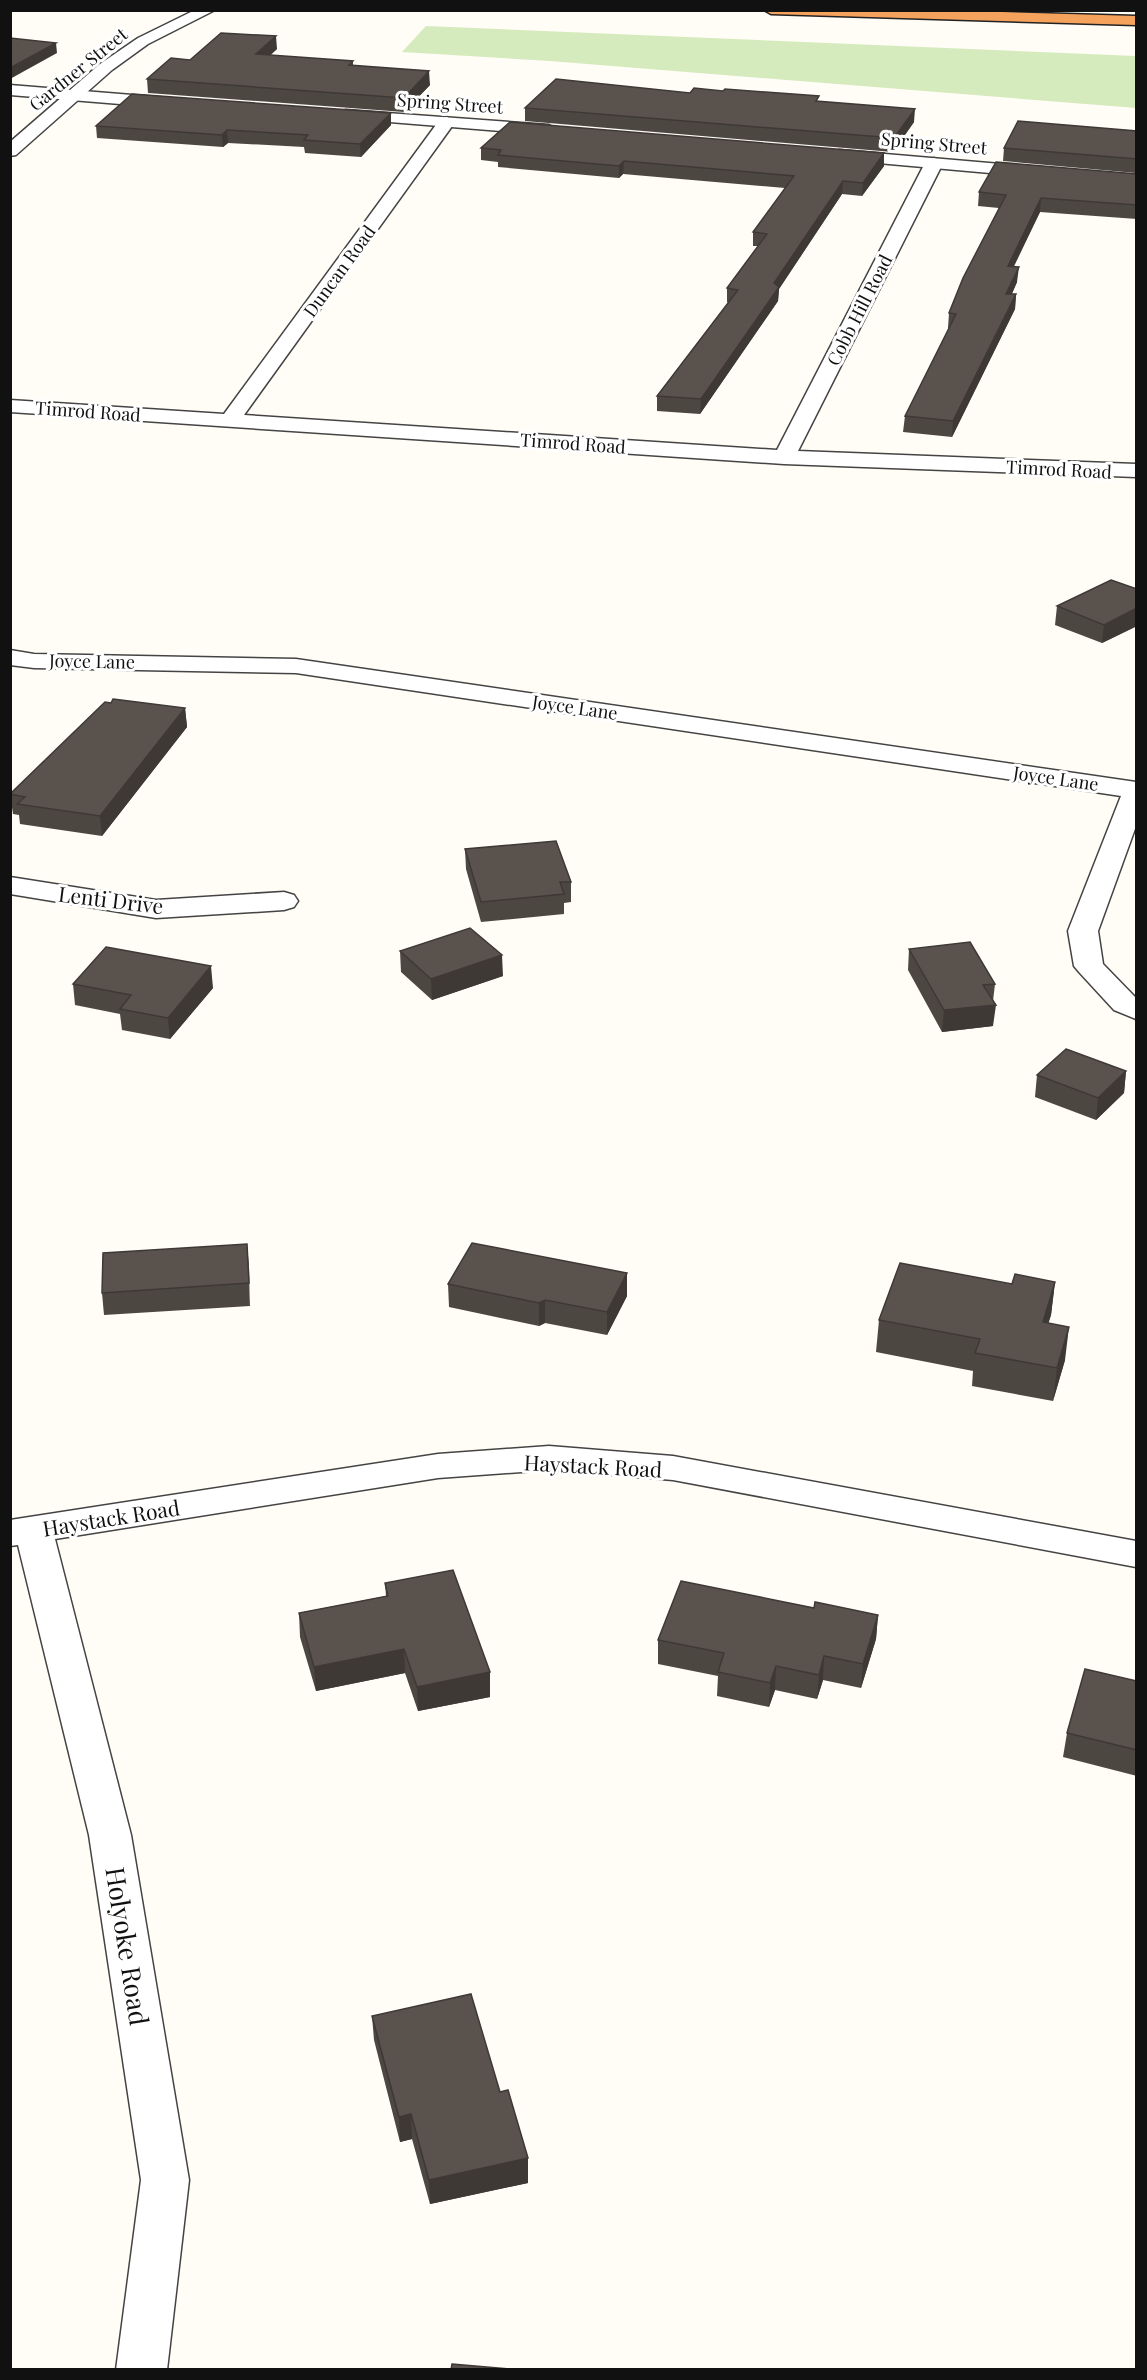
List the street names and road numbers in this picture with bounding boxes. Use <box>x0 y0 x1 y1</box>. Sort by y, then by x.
street label: Gardner Street <box>24 22 133 116</box>
street label: Spring Street <box>396 87 505 119</box>
street label: Spring Street <box>880 126 989 160</box>
street label: Duncan Road <box>298 220 381 322</box>
street label: Cobb Hill Road <box>821 250 898 370</box>
street label: Timrod Road <box>34 395 142 427</box>
street label: Timrod Road <box>519 427 627 459</box>
street label: Timrod Road <box>1006 454 1113 484</box>
street label: Joyce Lane <box>48 648 135 674</box>
street label: Joyce Lane <box>530 689 619 725</box>
street label: Joyce Lane <box>1011 760 1100 796</box>
street label: Lenti Drive <box>57 879 165 919</box>
street label: Haystack Road <box>523 1447 663 1483</box>
street label: Haystack Road <box>40 1492 182 1542</box>
street label: Holyoke Road <box>98 1864 158 2028</box>

